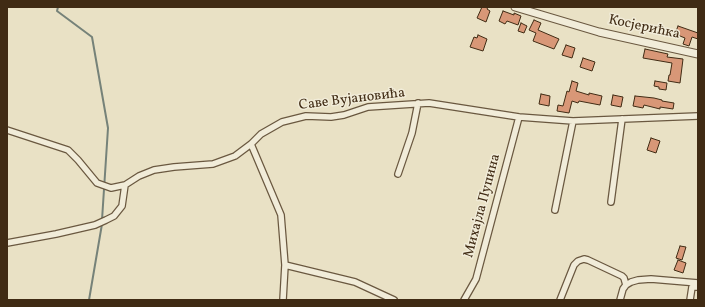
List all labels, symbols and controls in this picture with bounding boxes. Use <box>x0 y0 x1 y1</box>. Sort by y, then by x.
street label: Косјерићка <box>607 12 681 44</box>
street label: Саве Вујановића <box>298 85 406 115</box>
street label: Михајла Пупина <box>461 152 505 260</box>

